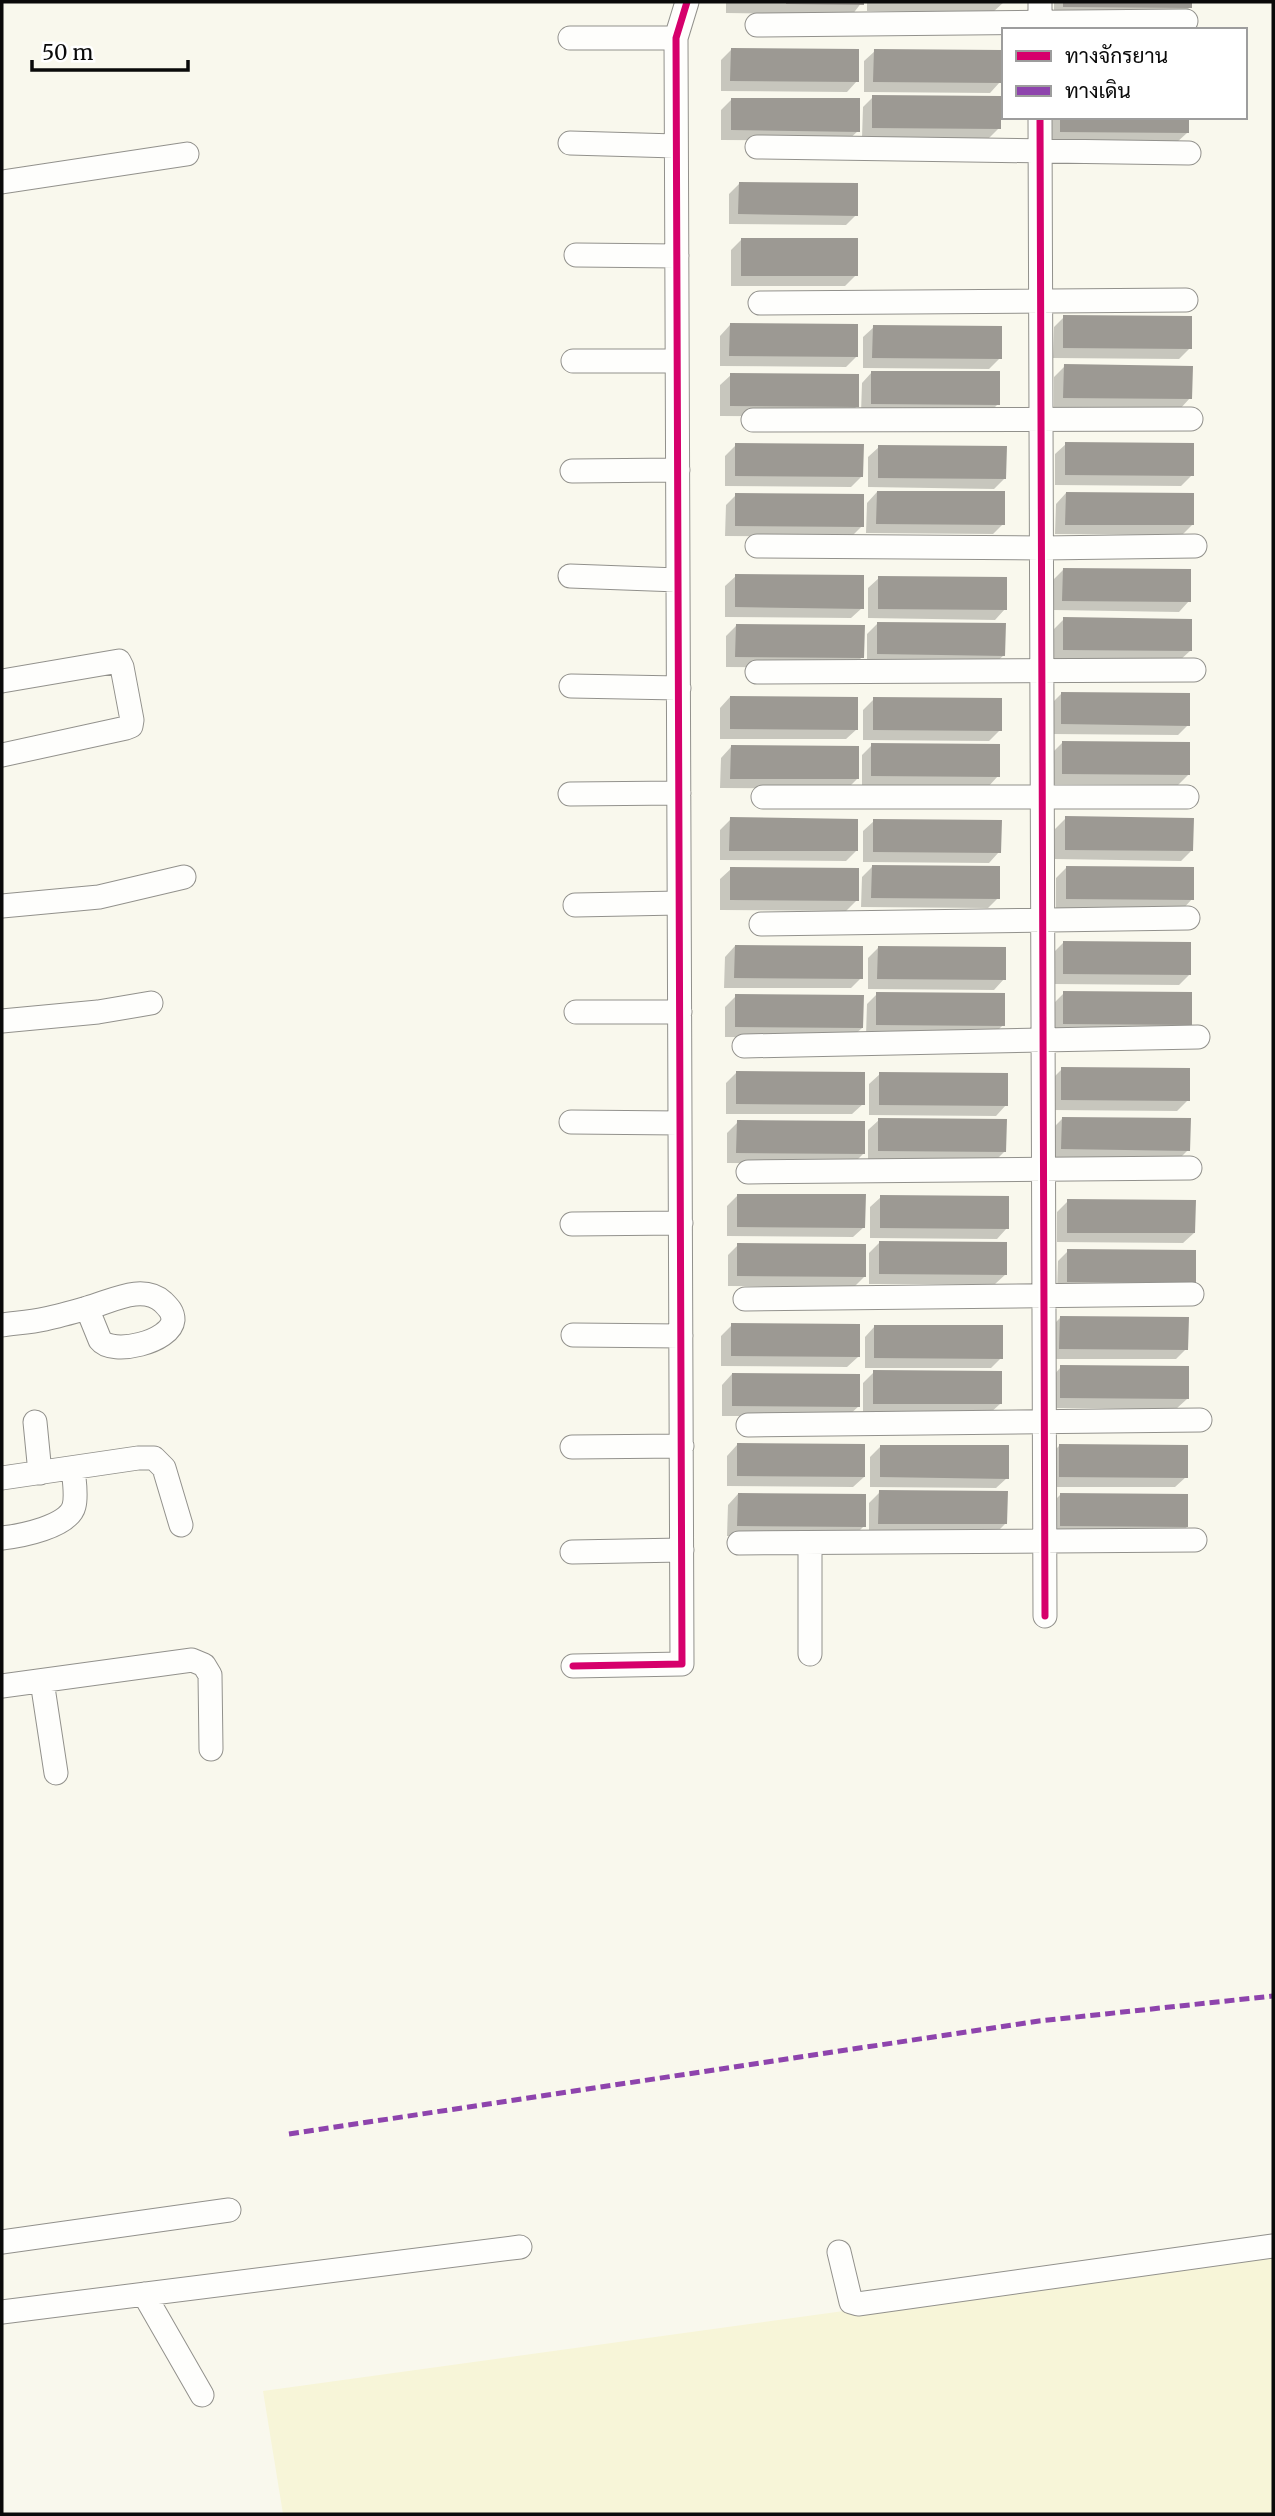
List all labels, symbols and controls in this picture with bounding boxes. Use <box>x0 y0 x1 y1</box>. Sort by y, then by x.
scale bar <box>32 28 187 72</box>
legend <box>1002 28 1247 119</box>
text: 50 m <box>42 39 93 66</box>
text: ทางจักรยาน <box>1065 42 1168 69</box>
text: ทางเดิน <box>1065 77 1131 104</box>

